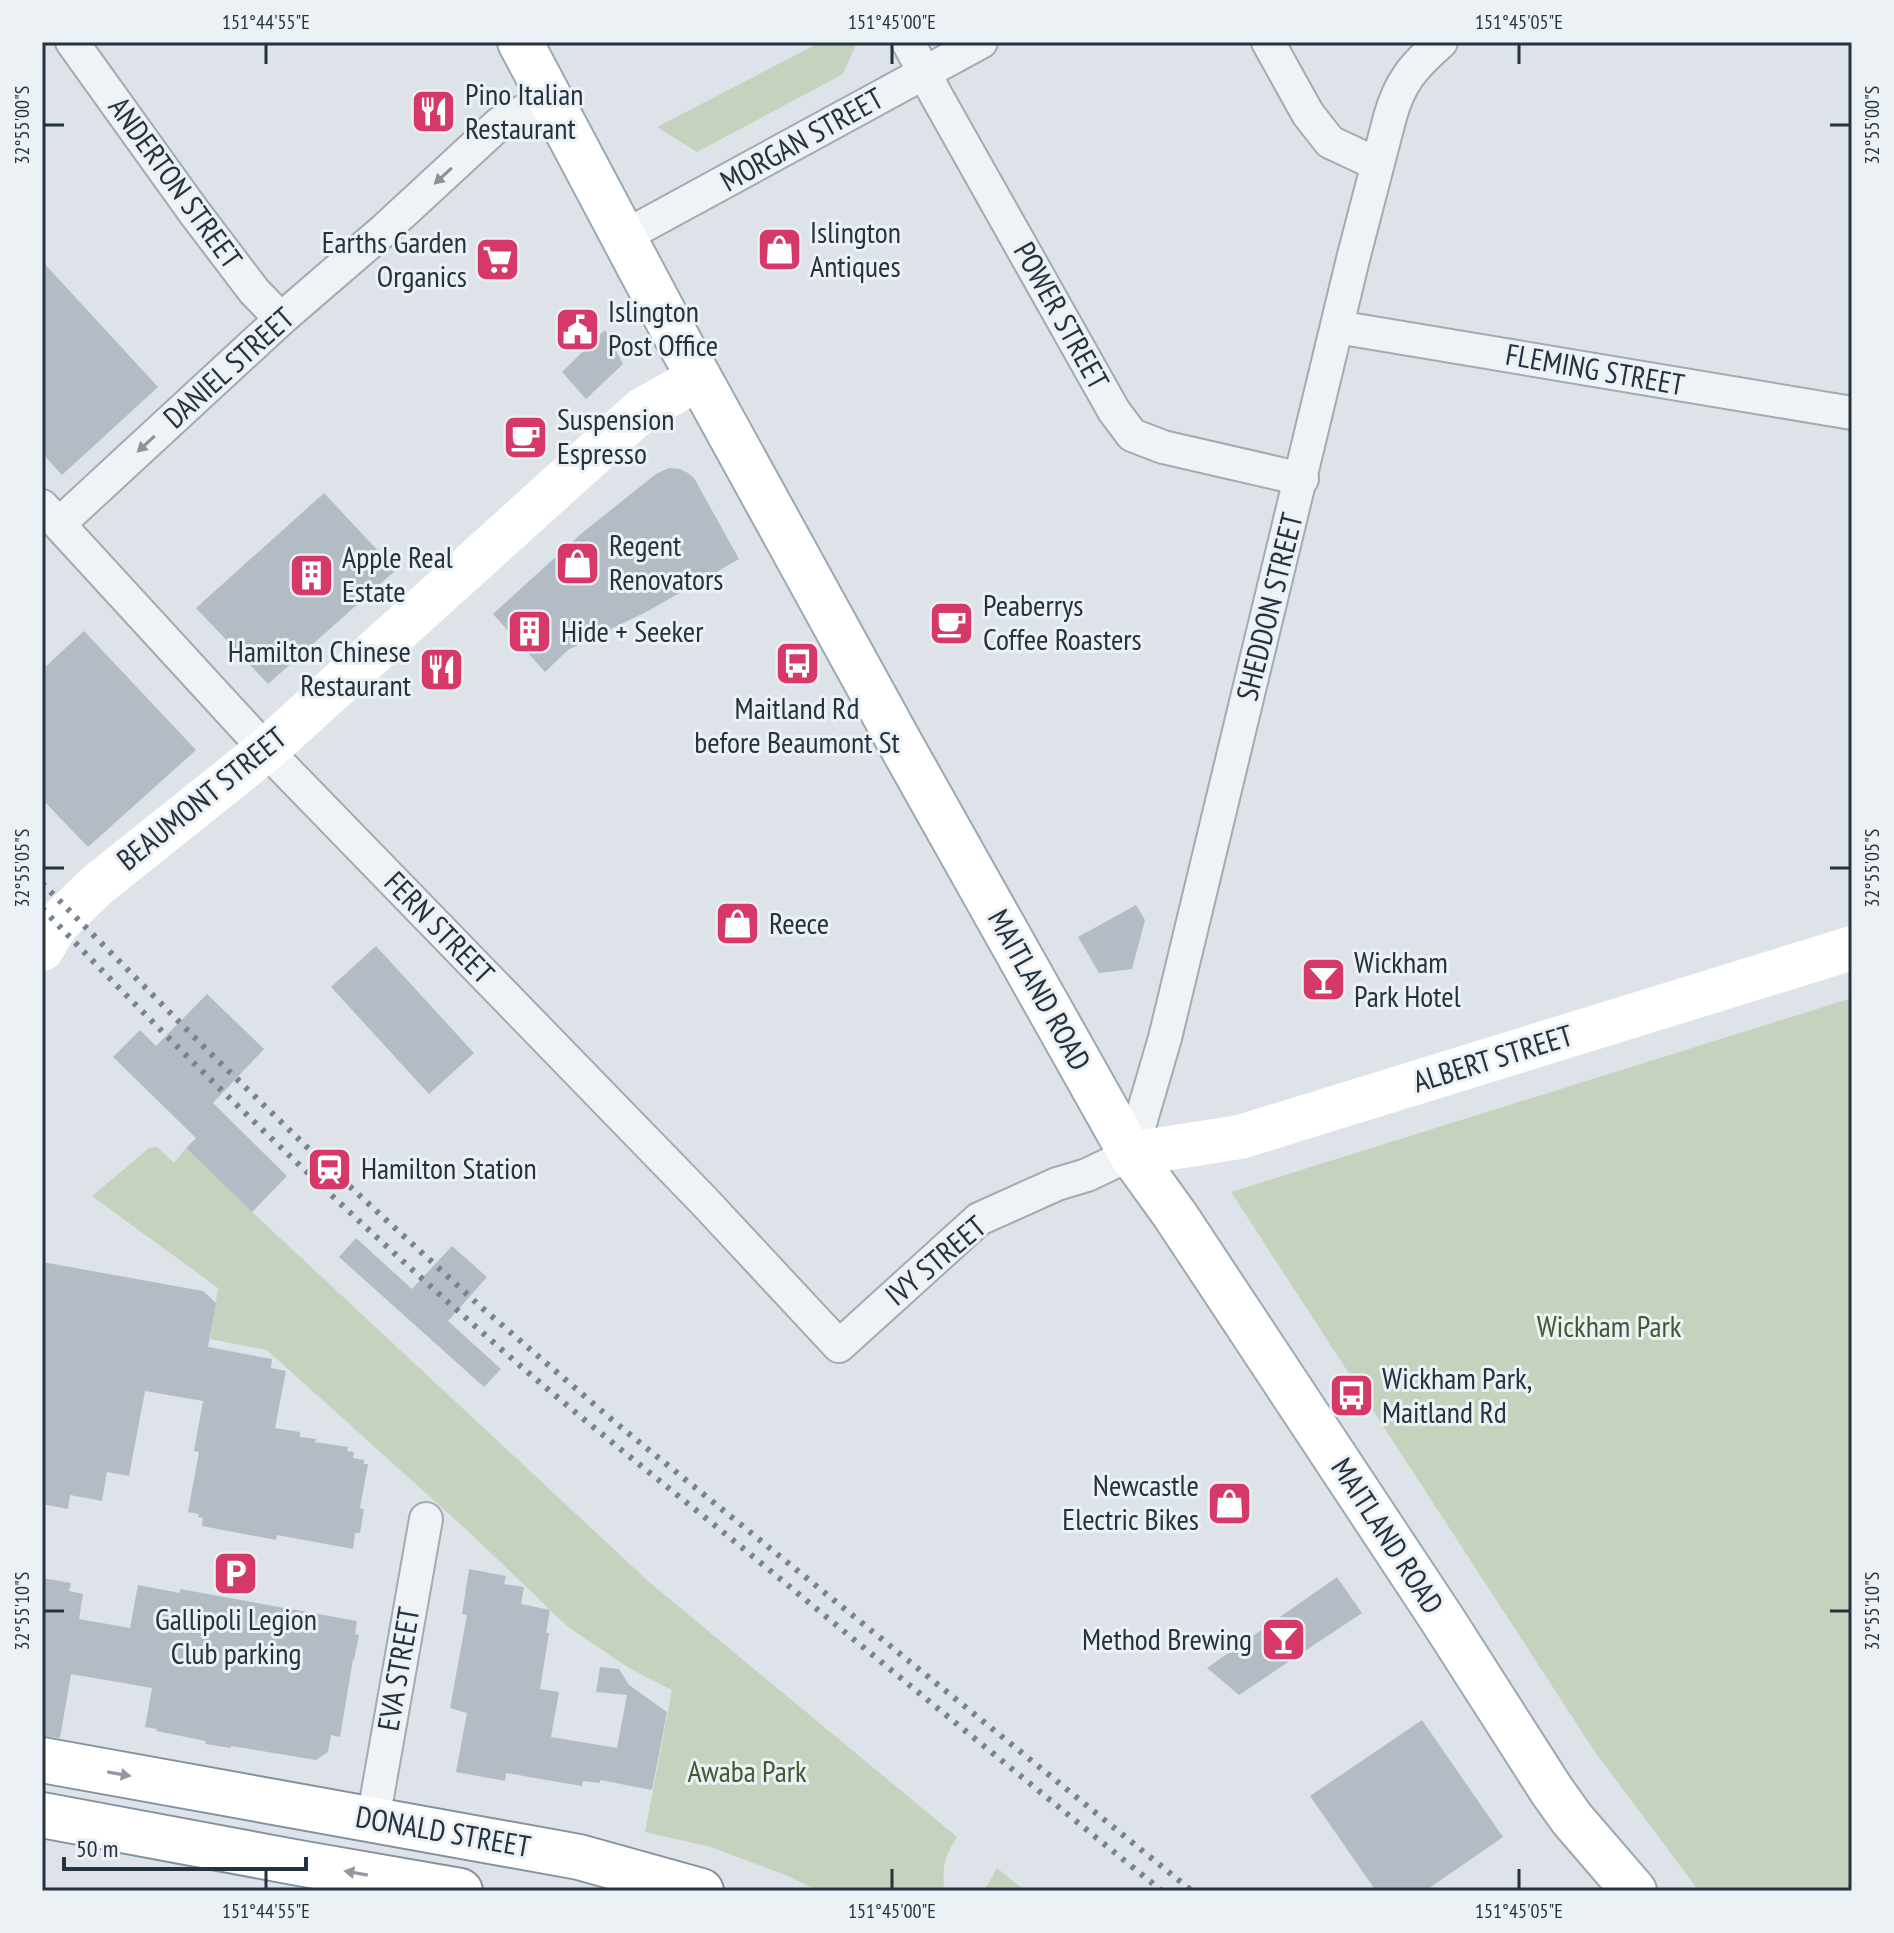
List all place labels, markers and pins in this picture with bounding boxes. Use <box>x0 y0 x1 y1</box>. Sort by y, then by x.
place label: Pino Italian Restaurant <box>465 74 583 147</box>
restaurant icon: Pino Italian Restaurant <box>410 88 458 136</box>
place label: Islington Antiques <box>810 212 901 285</box>
place label: Earths Garden Organics <box>322 222 467 295</box>
shop icon: Islington Antiques <box>755 226 803 274</box>
supermarket icon: Earths Garden Organics <box>474 236 522 284</box>
place label: Islington Post Office <box>608 291 718 364</box>
public building icon: Islington Post Office <box>553 305 601 353</box>
place label: Suspension Espresso <box>557 399 674 472</box>
cafe icon: Suspension Espresso <box>502 413 550 461</box>
place label: Regent Renovators <box>609 525 723 598</box>
place label: Apple Real Estate <box>342 537 453 610</box>
shop icon: Regent Renovators <box>554 539 602 587</box>
building icon: Apple Real Estate <box>287 551 335 599</box>
place label: Peaberrys Coffee Roasters <box>983 585 1142 658</box>
cafe icon: Peaberrys Coffee Roasters <box>928 599 976 647</box>
building icon: Hide + Seeker <box>506 608 554 656</box>
place label: Hide + Seeker <box>561 611 704 650</box>
place label: Hamilton Chinese Restaurant <box>228 631 412 704</box>
bus stop icon: Maitland Rd before Beaumont St <box>773 639 821 687</box>
restaurant icon: Hamilton Chinese Restaurant <box>418 645 466 693</box>
place label: Maitland Rd before Beaumont St <box>694 688 901 761</box>
shop icon: Reece <box>714 900 762 948</box>
place label: Reece <box>769 903 829 942</box>
place label: Wickham Park Hotel <box>1354 942 1461 1015</box>
bar icon: Wickham Park Hotel <box>1299 956 1347 1004</box>
station icon: Hamilton Station <box>306 1145 354 1193</box>
place label: Hamilton Station <box>361 1148 537 1187</box>
place label: Wickham Park, Maitland Rd <box>1382 1358 1532 1431</box>
bus stop icon: Wickham Park, Maitland Rd <box>1327 1372 1375 1420</box>
place label: Newcastle Electric Bikes <box>1062 1465 1199 1538</box>
shop icon: Newcastle Electric Bikes <box>1206 1479 1254 1527</box>
parking icon: Gallipoli Legion Club parking <box>212 1550 260 1598</box>
place label: Gallipoli Legion Club parking <box>155 1599 317 1672</box>
bar icon: Method Brewing <box>1259 1616 1307 1664</box>
place label: Method Brewing <box>1082 1619 1252 1658</box>

